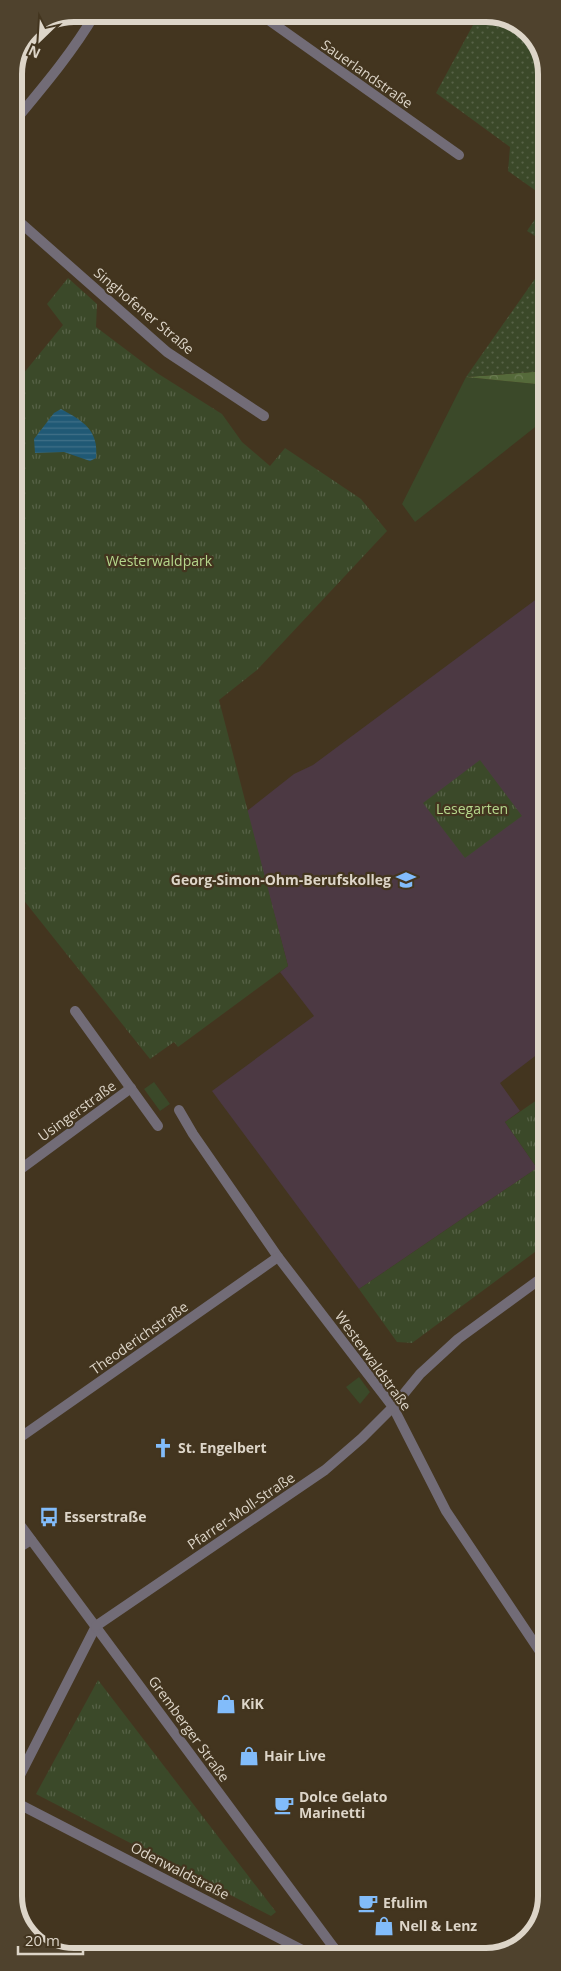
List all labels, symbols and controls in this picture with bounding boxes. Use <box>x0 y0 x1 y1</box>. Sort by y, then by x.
north arrow <box>15 15 65 65</box>
street label: Sauerlandstraße <box>318 35 417 112</box>
text: N <box>25 41 43 63</box>
street label: Singhofener Straße <box>90 263 199 358</box>
park label: Westerwaldpark <box>106 551 213 570</box>
park label: Lesegarten <box>436 799 508 818</box>
school or university icon: Georg-Simon-Ohm-Berufskolleg <box>395 869 417 891</box>
place label: Georg-Simon-Ohm-Berufskolleg <box>171 870 391 889</box>
street label: Usingerstraße <box>34 1076 120 1145</box>
street label: Theoderichstraße <box>86 1297 191 1378</box>
street label: Westerwaldstraße <box>331 1307 416 1414</box>
church icon: St. Engelbert <box>152 1437 174 1459</box>
place label: St. Engelbert <box>178 1438 266 1457</box>
street label: Pfarrer-Moll-Straße <box>183 1467 298 1554</box>
bus stop icon: Esserstraße <box>38 1506 60 1528</box>
place label: Esserstraße <box>64 1507 146 1526</box>
street label: Gremberger Straße <box>145 1672 234 1786</box>
shop icon: KiK <box>215 1693 237 1715</box>
place label: KiK <box>241 1694 265 1713</box>
shop icon: Hair Live <box>238 1745 260 1767</box>
place label: Hair Live <box>264 1746 326 1765</box>
place label: Dolce Gelato Marinetti <box>299 1787 388 1822</box>
cafe icon: Dolce Gelato Marinetti <box>273 1794 295 1816</box>
street label: Odenwaldstraße <box>128 1837 233 1904</box>
cafe icon: Efulim <box>357 1892 379 1914</box>
place label: Efulim <box>383 1893 428 1912</box>
shop icon: Nell & Lenz <box>373 1915 395 1937</box>
place label: Nell & Lenz <box>399 1916 477 1935</box>
scale bar <box>18 1924 82 1956</box>
text: 20 m <box>25 1930 60 1950</box>

